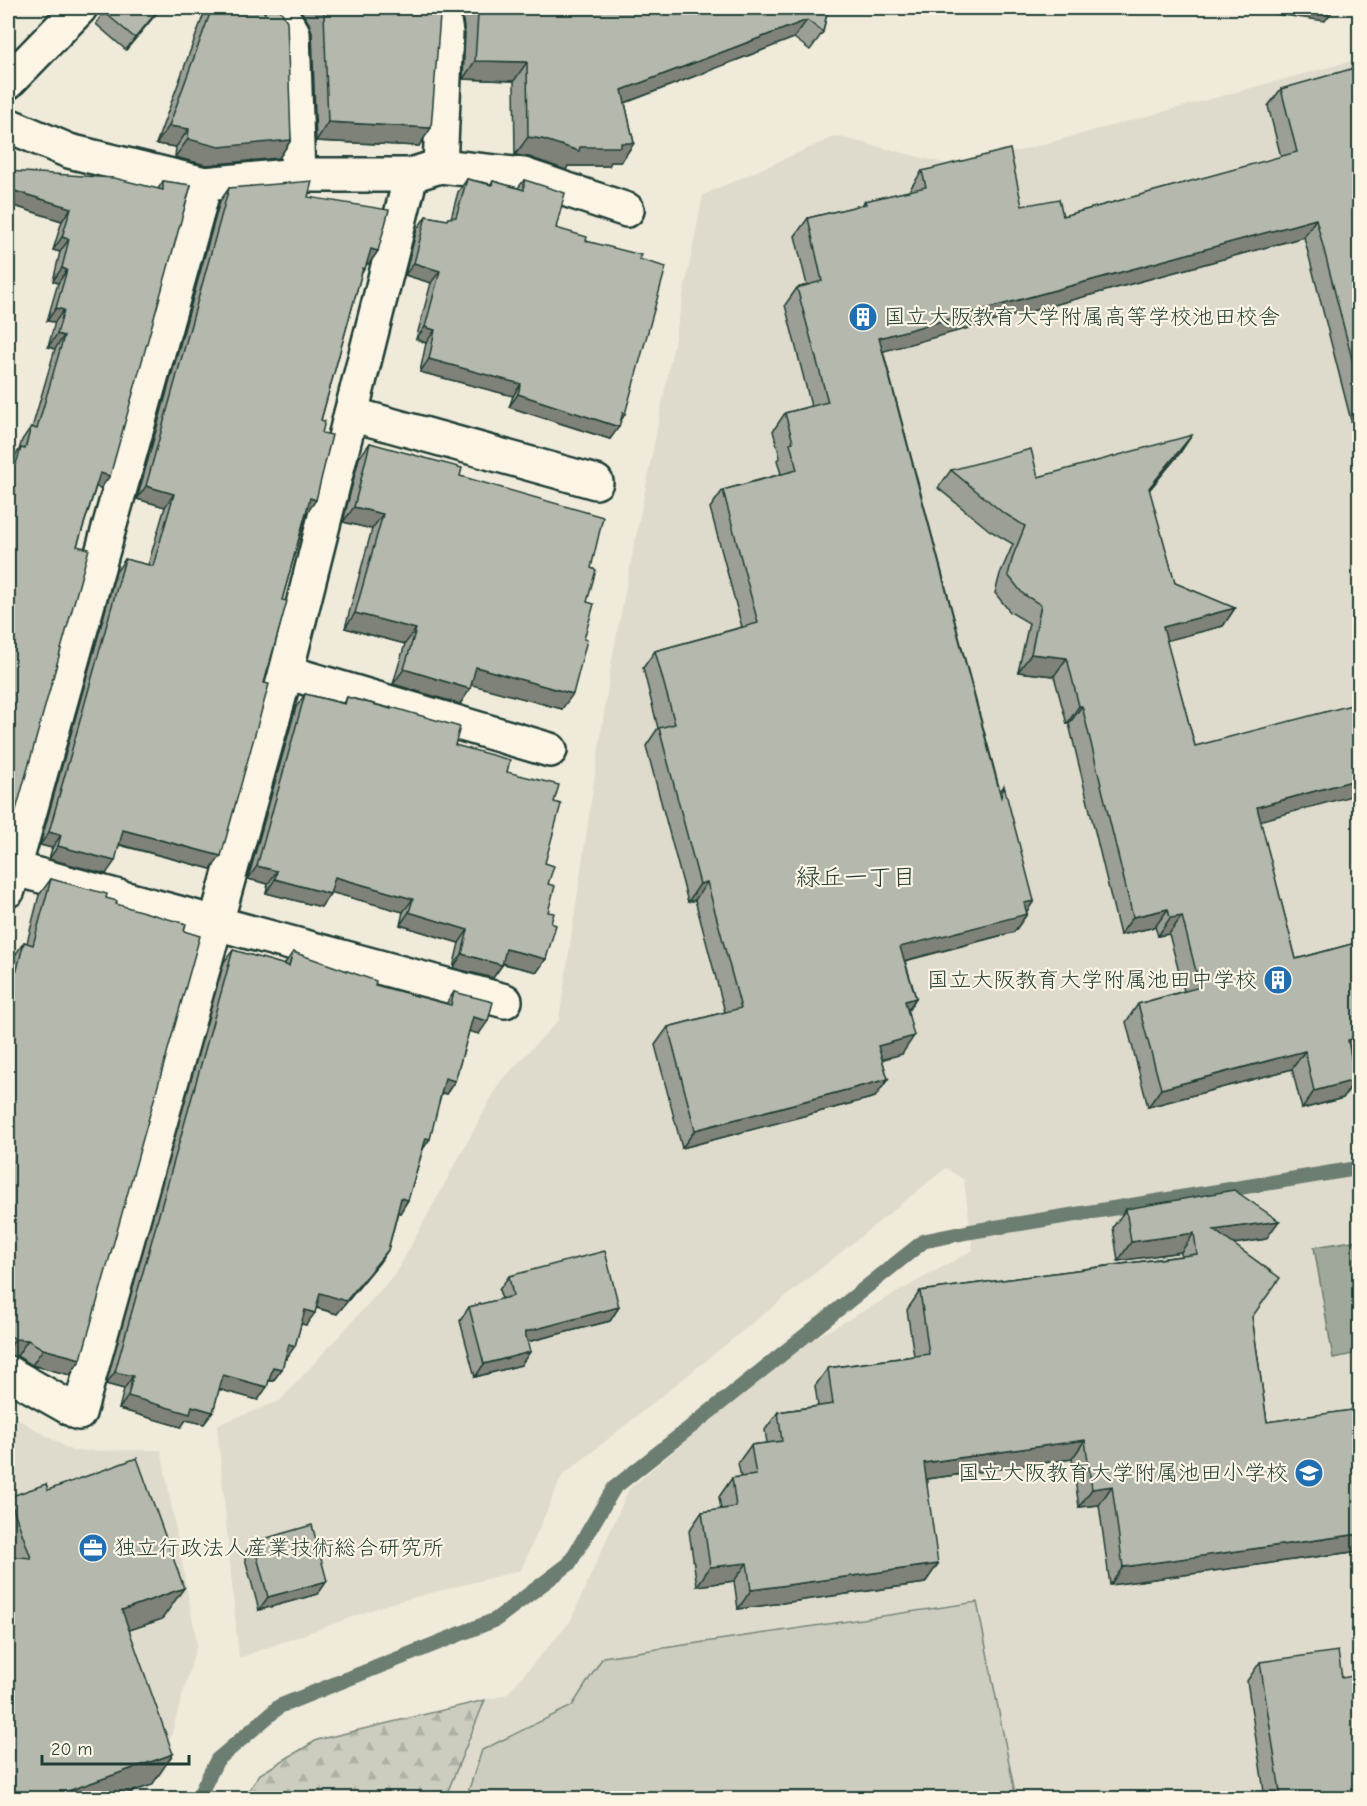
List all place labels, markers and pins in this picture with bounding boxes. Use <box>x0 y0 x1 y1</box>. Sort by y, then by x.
building icon: 国立大阪教育大学附属高等学校池田校舎 <box>847 301 879 333</box>
place label: 国立大阪教育大学附属高等学校池田校舎 <box>884 304 1280 330</box>
building icon: 国立大阪教育大学附属池田中学校 <box>1262 964 1294 996</box>
place label: 国立大阪教育大学附属池田中学校 <box>927 967 1257 993</box>
school or university icon: 国立大阪教育大学附属池田小学校 <box>1293 1457 1325 1489</box>
place label: 国立大阪教育大学附属池田小学校 <box>958 1460 1288 1486</box>
office icon: 独立行政法人産業技術総合研究所 <box>77 1532 109 1564</box>
place label: 独立行政法人産業技術総合研究所 <box>114 1535 444 1561</box>

